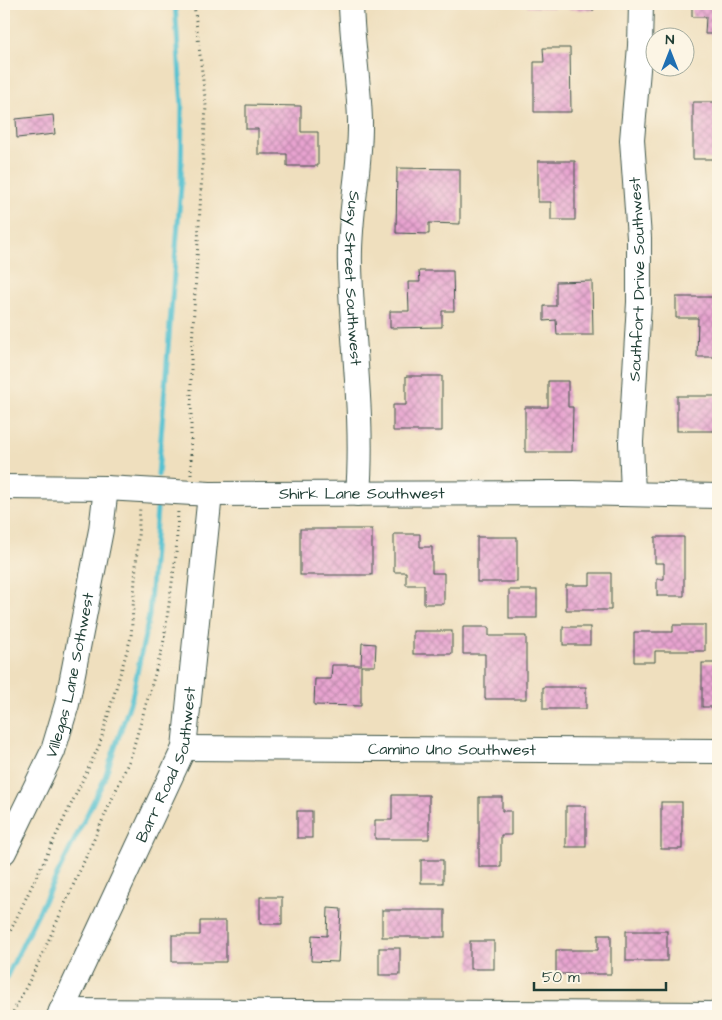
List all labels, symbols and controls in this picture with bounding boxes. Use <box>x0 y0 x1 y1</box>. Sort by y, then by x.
north arrow <box>644 28 694 78</box>
text: N <box>666 30 675 50</box>
street label: Southfort Drive Southwest <box>623 176 650 382</box>
street label: Susy Street Southwest <box>339 189 367 367</box>
street label: Shirk Lane Southwest <box>279 482 445 505</box>
street label: Villegas Lane Sothwest <box>40 590 100 762</box>
street label: Barr Road Southwest <box>130 685 201 846</box>
street label: Camino Uno Southwest <box>368 738 537 761</box>
scale bar <box>534 960 667 992</box>
text: 50 m <box>542 967 580 988</box>

